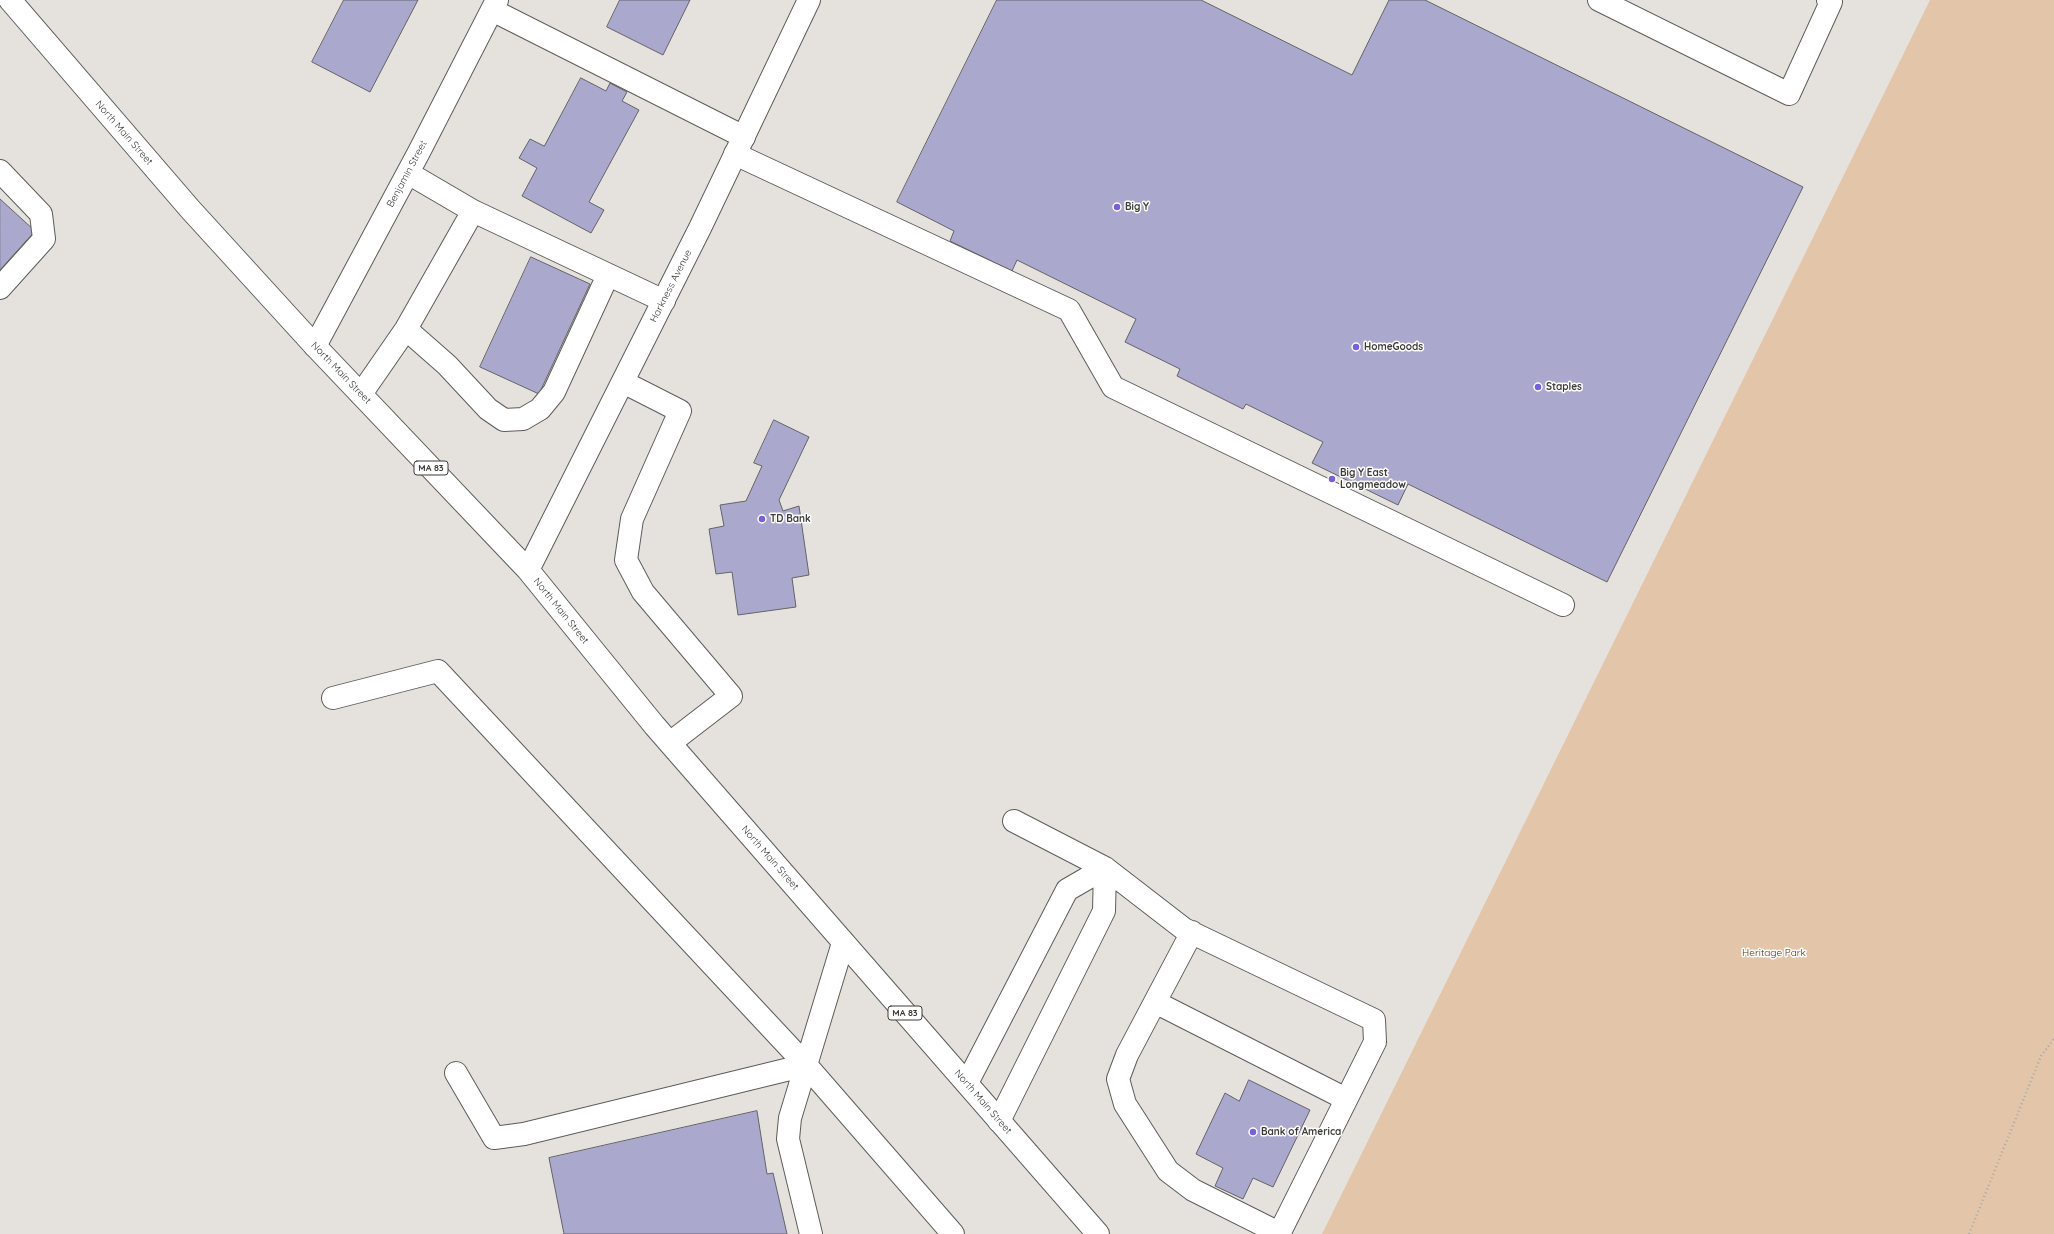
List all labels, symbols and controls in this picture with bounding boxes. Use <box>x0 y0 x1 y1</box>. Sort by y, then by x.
street label: North Main Street <box>93 98 155 168</box>
street label: Benjamin Street <box>384 139 430 209</box>
place label: Big Y <box>1125 201 1149 213</box>
marker: Big Y <box>1112 202 1122 212</box>
street label: Harkness Avenue <box>647 248 695 324</box>
street label: North Main Street <box>308 340 374 406</box>
place label: HomeGoods <box>1364 341 1423 353</box>
marker: HomeGoods <box>1351 342 1361 352</box>
place label: Staples <box>1546 381 1582 393</box>
marker: Staples <box>1533 382 1543 392</box>
road number: MA 83 <box>414 461 448 475</box>
place label: Big Y East Longmeadow <box>1340 467 1406 490</box>
marker: Big Y East Longmeadow <box>1327 474 1337 484</box>
place label: TD Bank <box>770 513 811 525</box>
marker: TD Bank <box>757 514 767 524</box>
street label: North Main Street <box>531 576 591 646</box>
street label: North Main Street <box>739 823 801 893</box>
park label: Heritage Park <box>1742 947 1806 959</box>
road number: MA 83 <box>888 1006 922 1020</box>
street label: North Main Street <box>952 1067 1014 1137</box>
place label: Bank of America <box>1261 1126 1341 1138</box>
marker: Bank of America <box>1248 1127 1258 1137</box>

